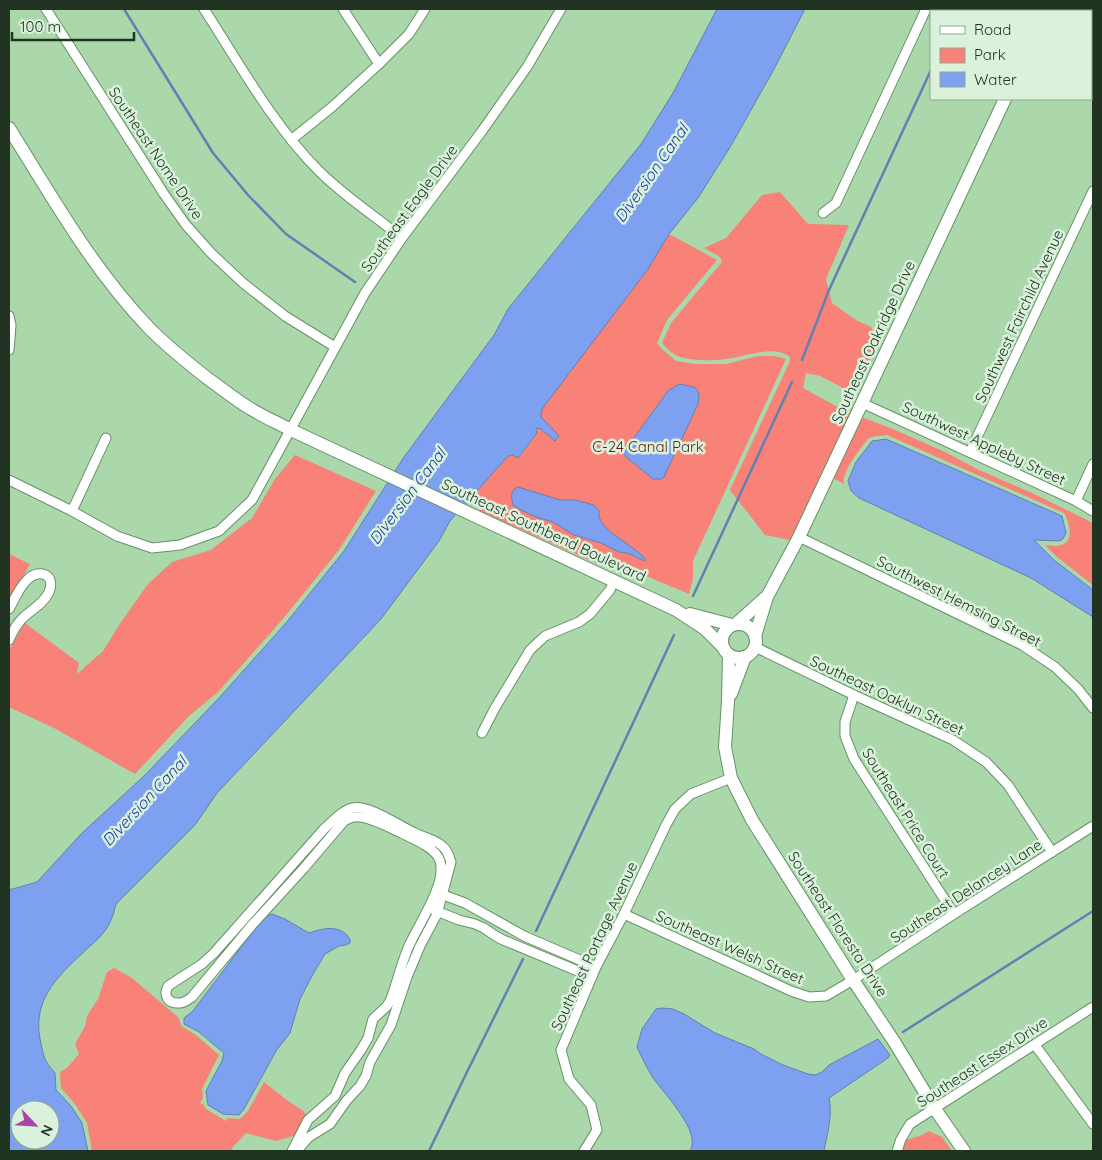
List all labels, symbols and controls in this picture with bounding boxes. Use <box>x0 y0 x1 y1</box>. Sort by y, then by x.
scale bar <box>12 10 135 42</box>
legend <box>930 10 1092 100</box>
text: 100 m <box>20 17 61 36</box>
text: Road <box>974 20 1011 39</box>
text: Park <box>974 45 1006 64</box>
text: Water <box>974 70 1017 89</box>
street label: Southeast Nome Drive <box>105 83 207 223</box>
water label: Diversion Canal <box>610 118 694 226</box>
street label: Southeast Eagle Drive <box>357 141 461 275</box>
street label: Southwest Fairchild Avenue <box>970 226 1068 406</box>
street label: Southeast Oakridge Drive <box>827 257 919 427</box>
street label: Southwest Appleby Street <box>899 397 1069 489</box>
park label: C-24 Canal Park <box>592 437 704 456</box>
water label: Diversion Canal <box>364 442 451 548</box>
street label: Southeast Southbend Boulevard <box>439 474 649 586</box>
street label: Southwest Hemsing Street <box>874 551 1044 651</box>
street label: Southeast Oaklyn Street <box>807 651 967 739</box>
street label: Southeast Price Court <box>858 744 954 882</box>
water label: Diversion Canal <box>97 750 192 850</box>
street label: Southeast Delancey Lane <box>887 835 1045 947</box>
street label: Southeast Floresta Drive <box>784 848 892 1000</box>
street label: Southeast Portage Avenue <box>546 859 642 1033</box>
street label: Southeast Welsh Street <box>653 906 807 988</box>
street label: Southeast Essex Drive <box>913 1013 1051 1111</box>
north arrow <box>10 1100 60 1150</box>
text: N <box>36 1122 57 1139</box>

